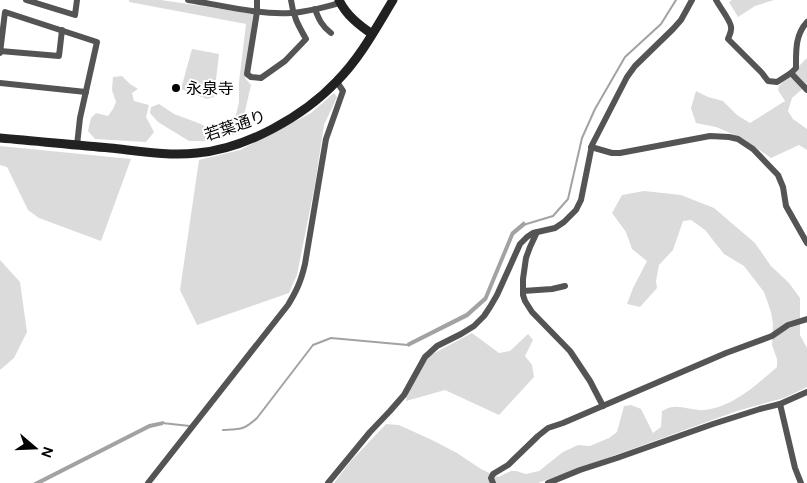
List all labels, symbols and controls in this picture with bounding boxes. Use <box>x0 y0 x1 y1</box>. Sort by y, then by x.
place label: 永泉寺 <box>186 78 234 99</box>
marker: 永泉寺 <box>170 82 182 94</box>
street label: 若葉通り <box>201 105 269 146</box>
north arrow <box>10 423 60 473</box>
text: N <box>37 444 57 460</box>

